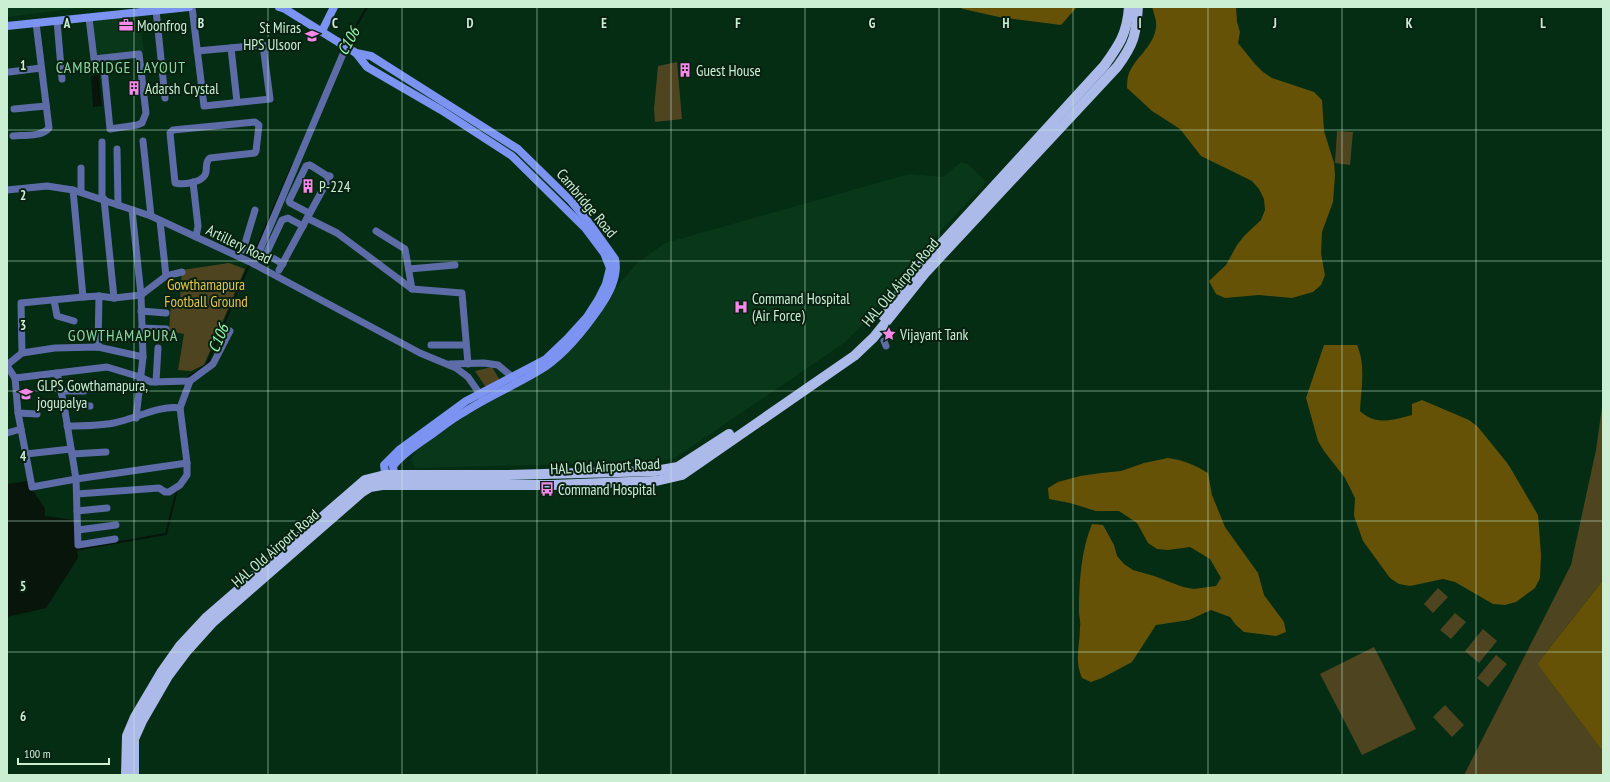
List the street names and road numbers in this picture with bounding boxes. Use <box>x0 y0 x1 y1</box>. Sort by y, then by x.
street label: Cambridge Road <box>553 165 621 241</box>
street label: Artillery Road <box>203 220 275 268</box>
street label: HAL Old Airport Road <box>857 234 943 330</box>
street label: HAL Old Airport Road <box>550 454 660 478</box>
street label: HAL Old Airport Road <box>227 505 323 591</box>

